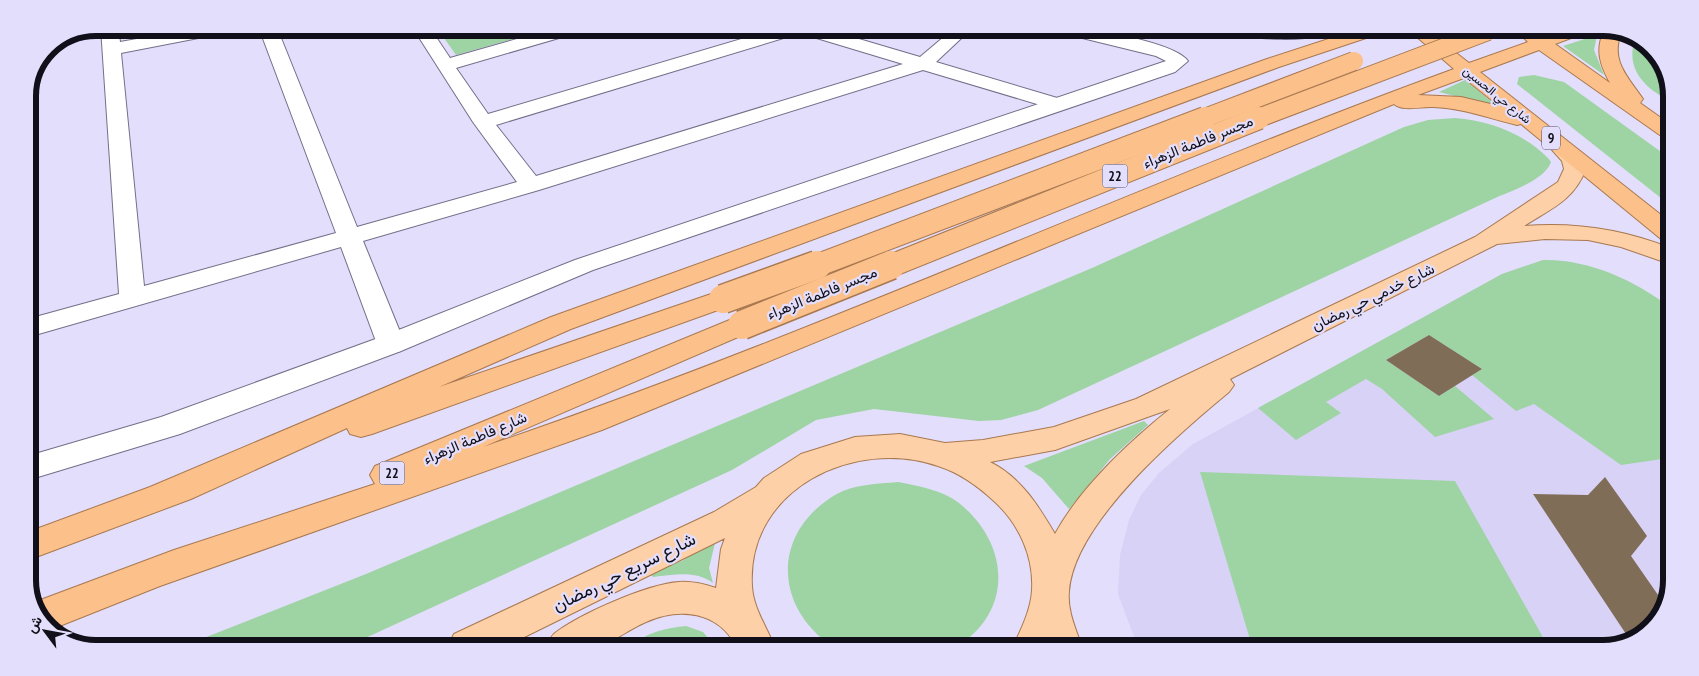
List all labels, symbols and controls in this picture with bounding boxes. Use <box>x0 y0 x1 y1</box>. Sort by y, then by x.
street label: شارع حي الحسين <box>1458 63 1534 129</box>
street label: مجسر فاطمة الزهراء <box>1140 111 1256 172</box>
road number: 9 <box>1542 126 1560 150</box>
road number: 22 <box>1102 165 1128 188</box>
street label: شارع خدمي حي رمضان <box>1308 258 1439 338</box>
street label: مجسر فاطمة الزهراء <box>764 262 880 323</box>
street label: شارع فاطمة الزهراء <box>420 407 530 470</box>
road number: 22 <box>380 462 404 484</box>
street label: شارع سريع حي رمضان <box>548 527 701 620</box>
north arrow <box>20 606 70 656</box>
text: ش <box>22 612 46 636</box>

